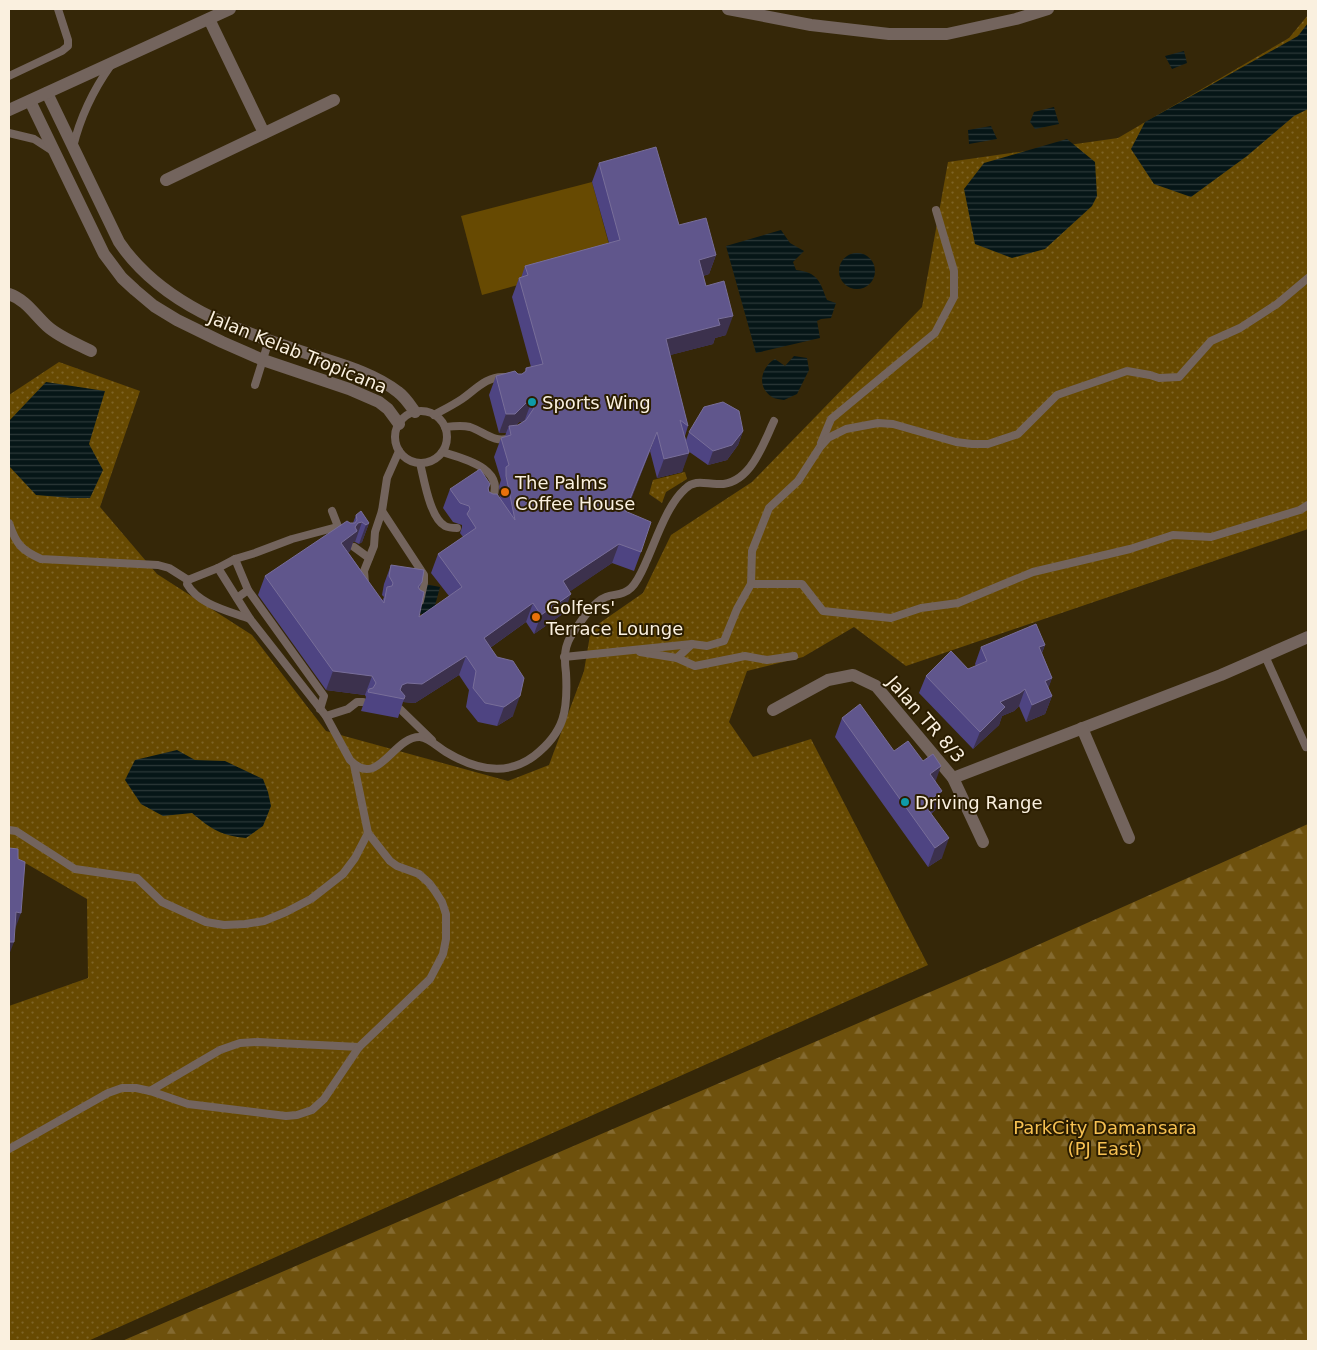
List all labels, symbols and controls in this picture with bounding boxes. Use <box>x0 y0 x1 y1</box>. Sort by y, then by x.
street label: Jalan Kelab Tropicana <box>205 306 390 397</box>
place label: Sports Wing <box>542 392 651 413</box>
marker: Sports Wing <box>526 396 538 408</box>
place label: The Palms Coffee House <box>514 472 635 514</box>
marker: The Palms Coffee House <box>499 486 511 498</box>
place label: Golfers' Terrace Lounge <box>545 597 683 639</box>
marker: Golfers' Terrace Lounge <box>530 611 542 623</box>
street label: Jalan TR 8/3 <box>882 671 969 767</box>
place label: Driving Range <box>915 792 1043 813</box>
marker: Driving Range <box>899 796 911 808</box>
park label: ParkCity Damansara (PJ East) <box>1013 1117 1197 1159</box>

